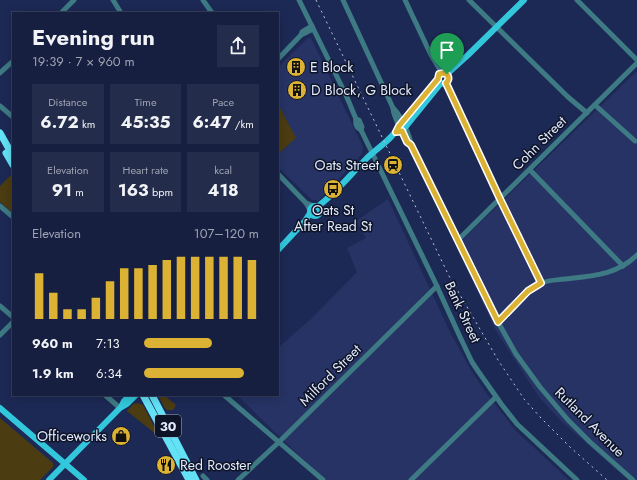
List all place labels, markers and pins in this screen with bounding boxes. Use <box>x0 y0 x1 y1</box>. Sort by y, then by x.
pin <box>430 33 464 74</box>
building icon: E Block <box>285 56 307 78</box>
place label: E Block <box>310 57 354 77</box>
building icon: D Block, G Block <box>286 79 308 101</box>
place label: D Block, G Block <box>311 80 413 100</box>
station icon: Oats Street <box>382 154 404 176</box>
place label: Oats Street <box>315 155 380 175</box>
bus stop icon: Oats St After Read St <box>322 178 344 200</box>
place label: Oats St After Read St <box>294 200 373 236</box>
shop icon: Officeworks <box>110 425 132 447</box>
place label: Officeworks <box>37 426 107 446</box>
restaurant icon: Red Rooster <box>155 454 177 476</box>
place label: Red Rooster <box>180 455 252 475</box>

